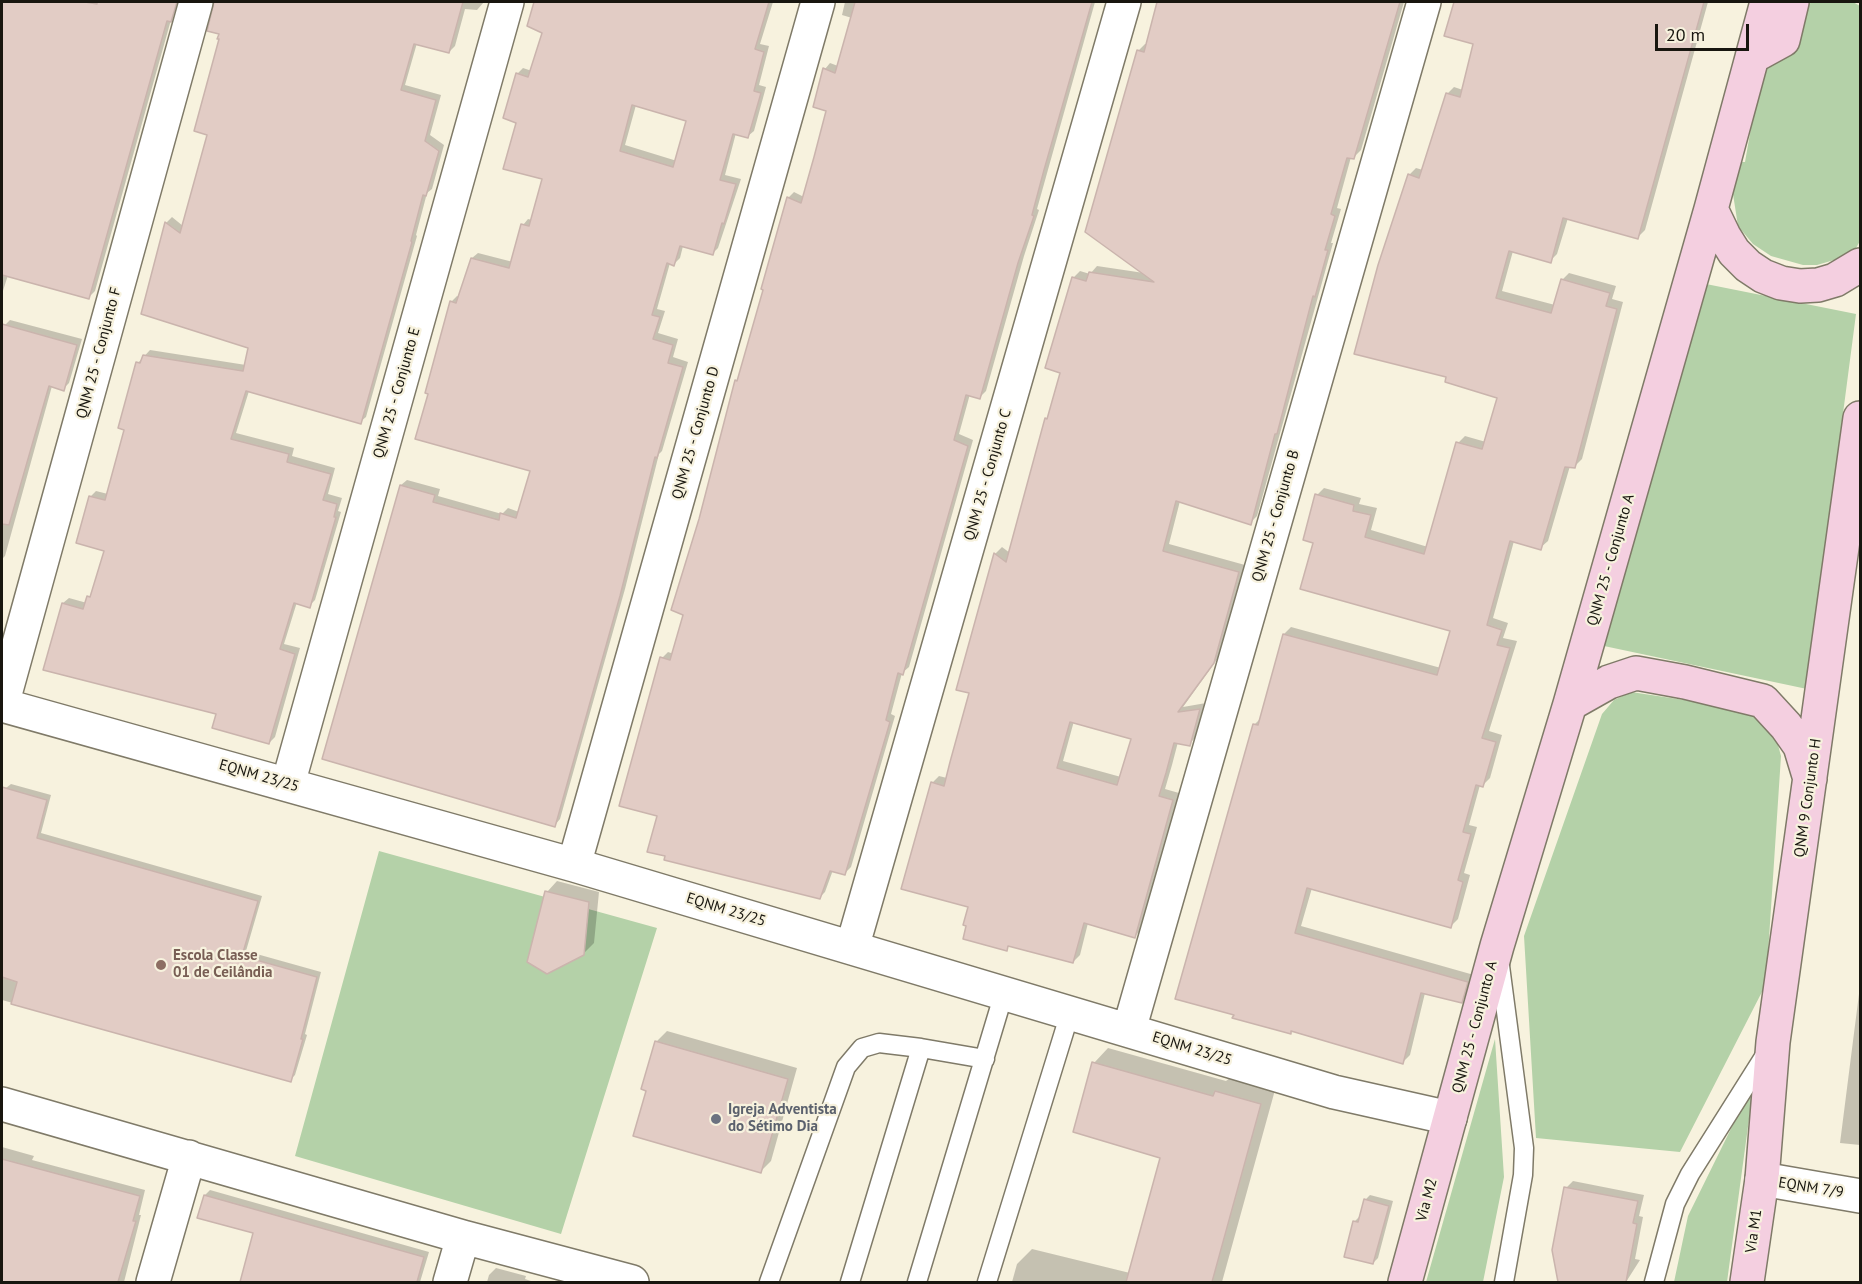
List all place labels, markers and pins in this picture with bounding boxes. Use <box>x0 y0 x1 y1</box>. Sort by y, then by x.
place label: Escola Classe 01 de Ceilândia <box>173 947 272 982</box>
marker: Escola Classe 01 de Ceilândia <box>154 958 168 972</box>
place label: Igreja Adventista do Sétimo Dia <box>728 1101 837 1136</box>
marker: Igreja Adventista do Sétimo Dia <box>709 1112 723 1126</box>

